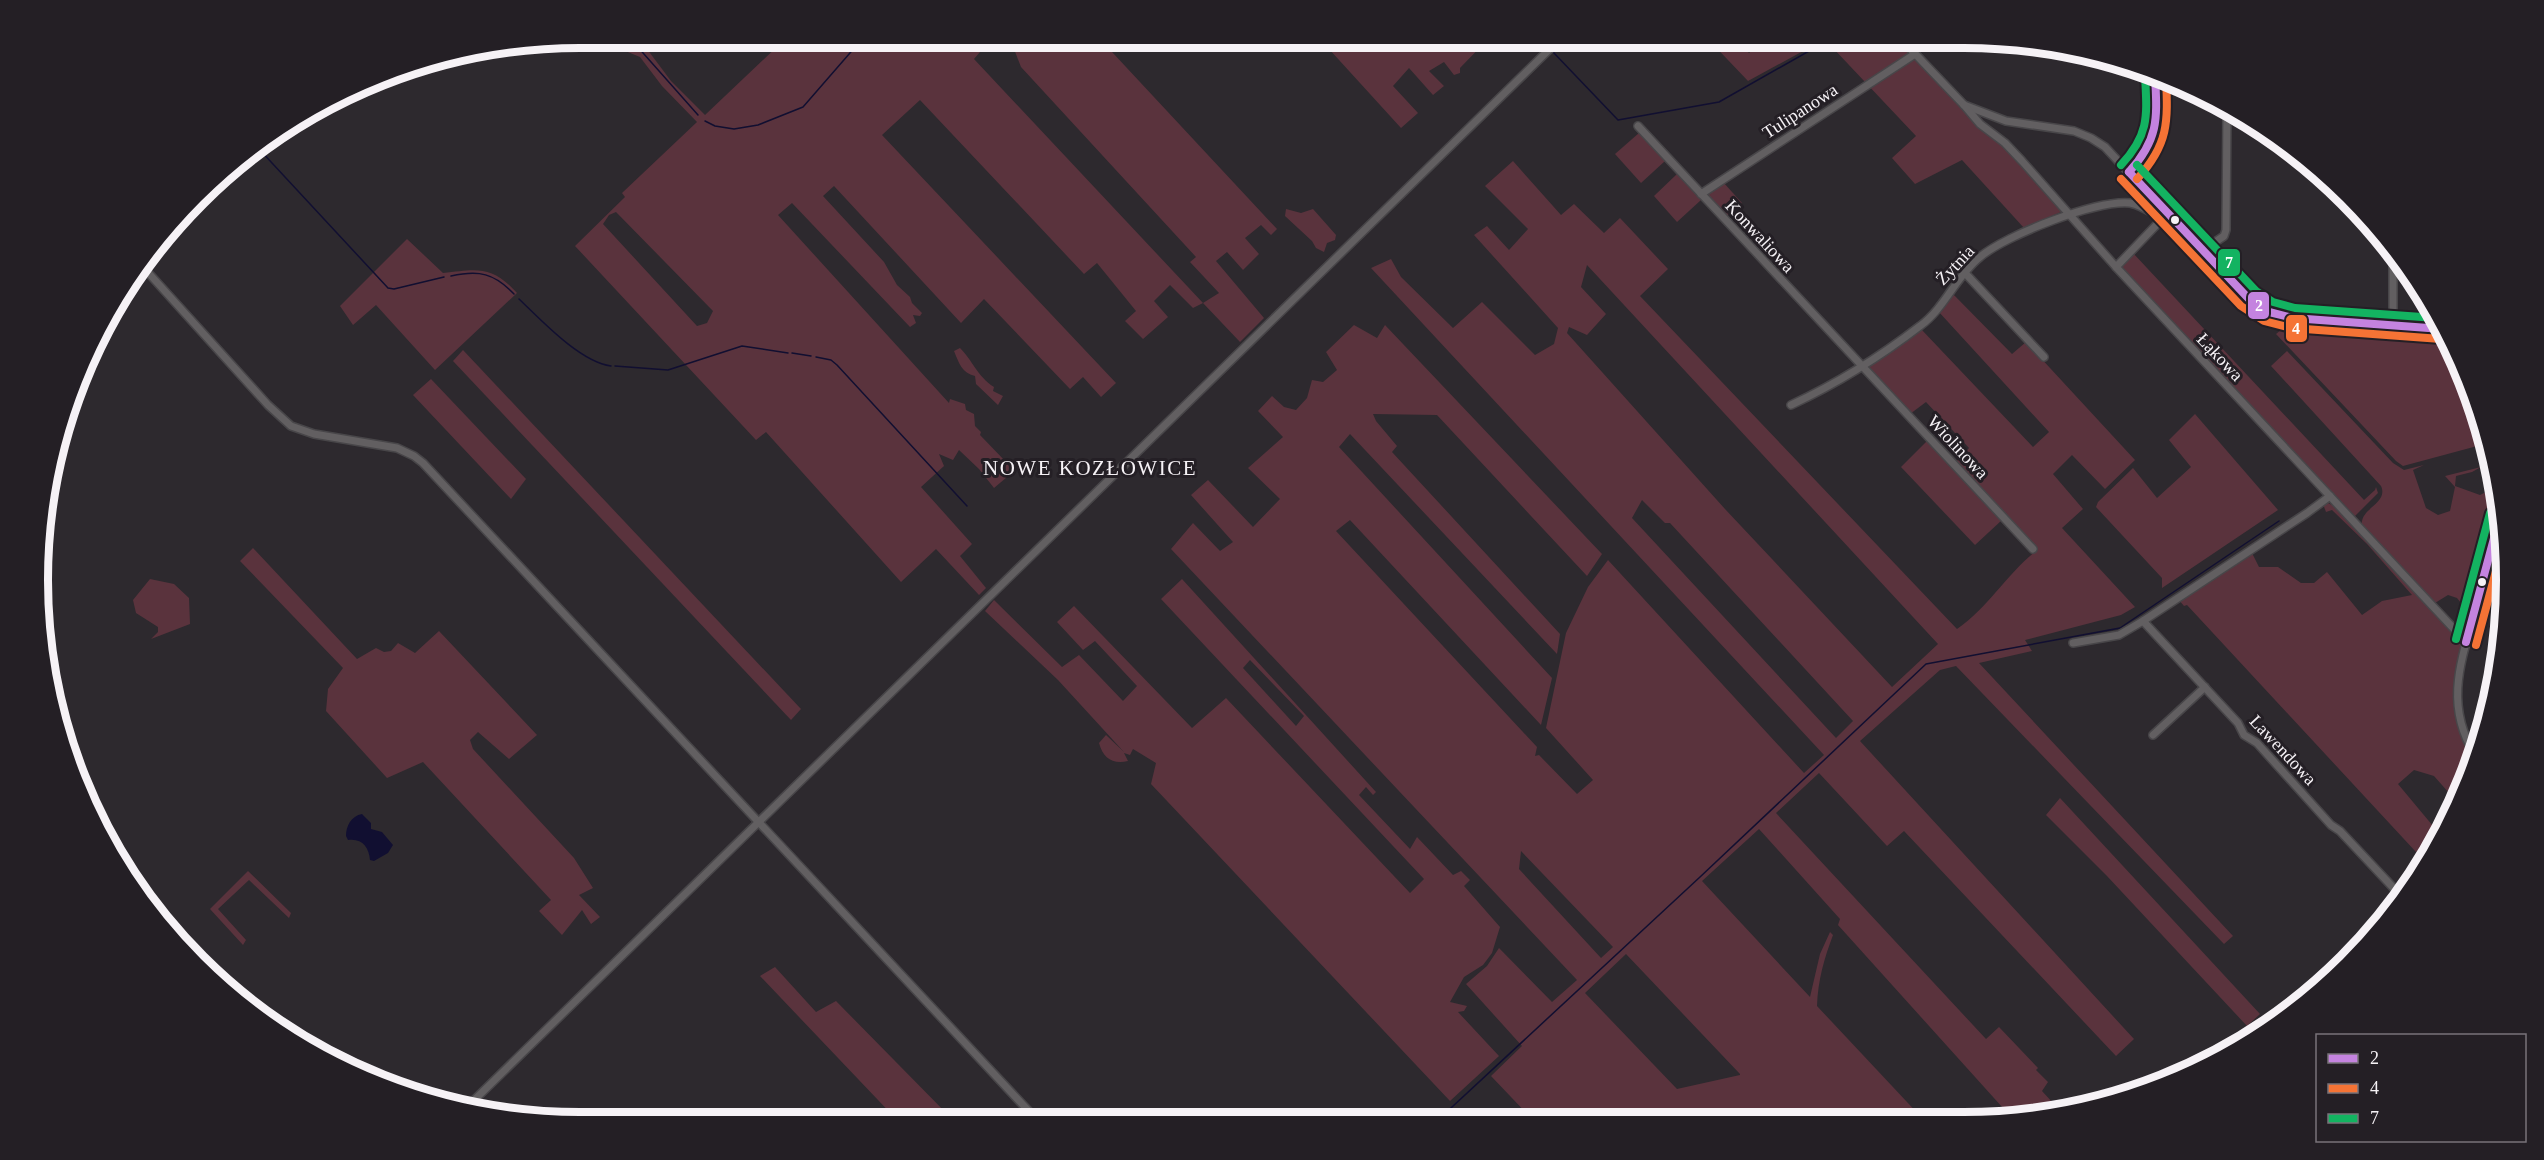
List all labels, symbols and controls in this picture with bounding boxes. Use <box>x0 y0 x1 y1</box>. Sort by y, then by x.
street label: Tulipanowa <box>1759 79 1841 143</box>
street label: Konwaliowa <box>1721 196 1799 276</box>
unlabelled marker <box>2169 214 2181 226</box>
street label: Żytnia <box>1932 241 1978 289</box>
line badge: 7 <box>2217 248 2241 277</box>
text: 7 <box>2225 254 2233 271</box>
line badge: 2 <box>2247 291 2270 320</box>
text: 2 <box>2255 297 2263 314</box>
line badge: 4 <box>2285 314 2308 343</box>
text: 4 <box>2292 320 2300 337</box>
street label: Łąkowa <box>2193 329 2247 385</box>
street label: Wiolinowa <box>1924 411 1992 483</box>
district label: NOWE KOZŁOWICE <box>983 456 1197 480</box>
unlabelled marker <box>2476 576 2488 588</box>
street label: Lawendowa <box>2246 711 2320 789</box>
legend <box>2316 1034 2526 1142</box>
text: 2 <box>2370 1048 2379 1068</box>
text: 4 <box>2370 1078 2379 1098</box>
text: 7 <box>2370 1108 2379 1128</box>

